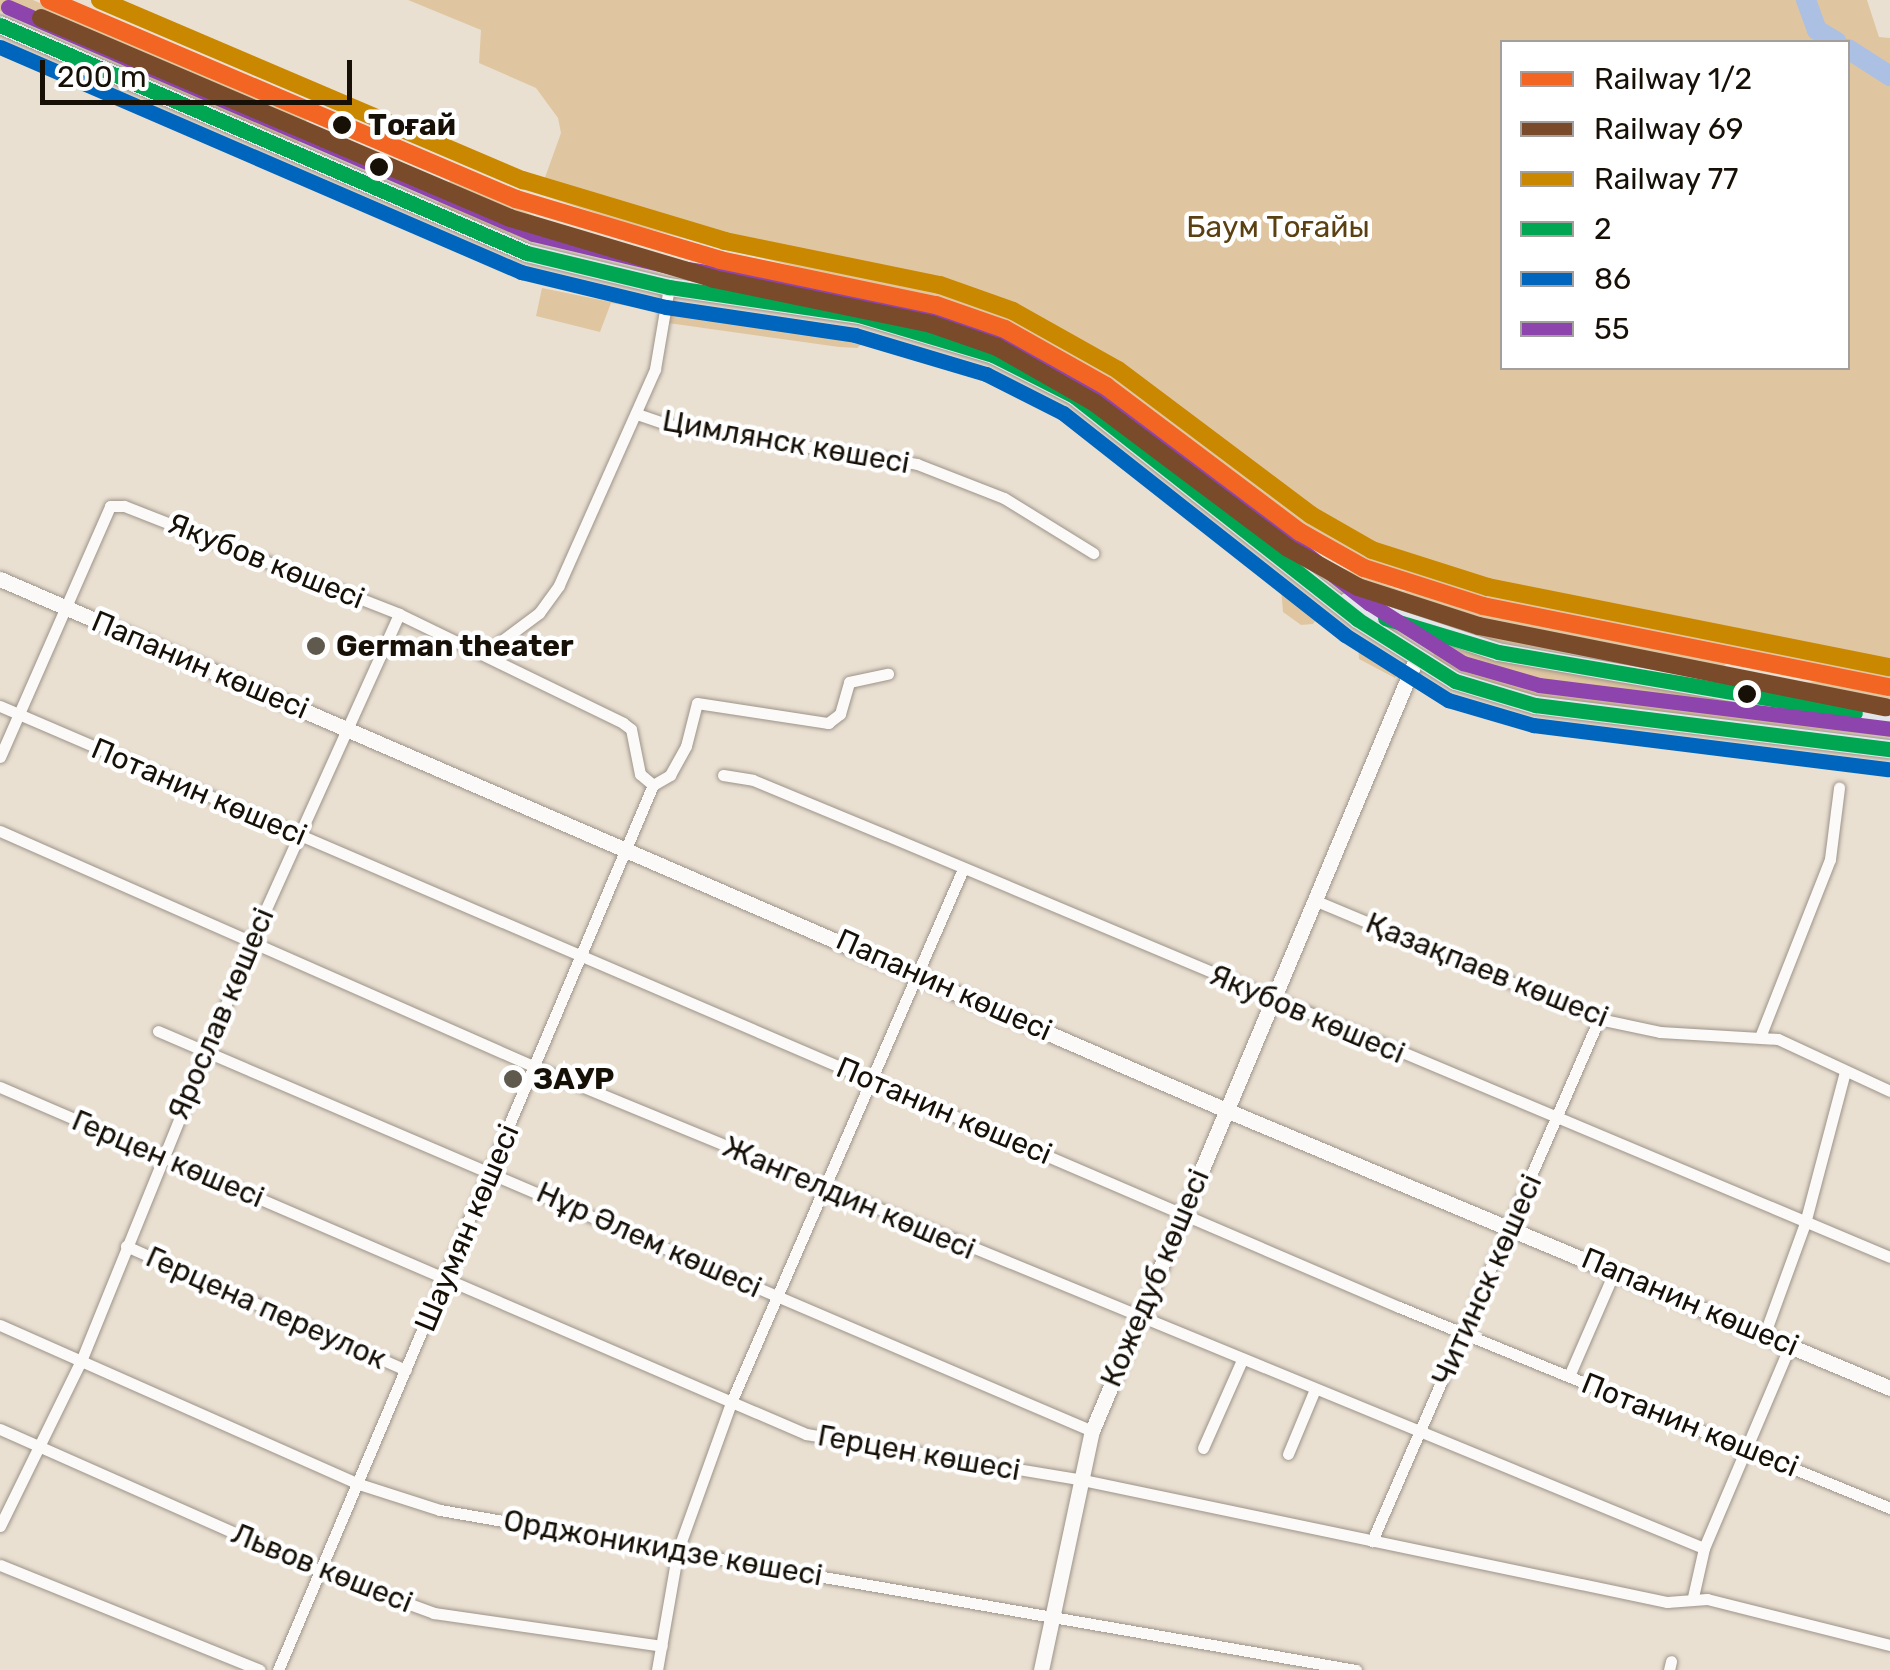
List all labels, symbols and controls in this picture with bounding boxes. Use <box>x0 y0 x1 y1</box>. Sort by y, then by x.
scale bar <box>45 40 358 102</box>
legend <box>1500 40 1850 370</box>
text: 200 m <box>57 59 147 95</box>
text: Railway 1/2 <box>1594 61 1752 97</box>
place label: Тоғай <box>368 107 456 143</box>
marker: Тоғай <box>325 108 359 142</box>
text: Railway 69 <box>1594 111 1744 147</box>
unlabelled marker <box>369 157 389 177</box>
text: Railway 77 <box>1594 161 1738 197</box>
park label: Баум Тоғайы <box>1186 209 1370 245</box>
text: 2 <box>1594 211 1612 247</box>
text: 86 <box>1594 261 1631 297</box>
text: 55 <box>1594 311 1630 347</box>
street label: Цимлянск көшесі <box>660 403 912 481</box>
street label: Якубов көшесі <box>163 505 369 617</box>
street label: Папанин көшесі <box>86 603 314 727</box>
place label: German theater <box>336 628 574 664</box>
marker: German theater <box>305 635 327 657</box>
unlabelled marker <box>1737 684 1757 704</box>
street label: Потанин көшесі <box>86 730 312 854</box>
street label: Ярослав көшесі <box>160 902 282 1126</box>
street label: Қазақпаев көшесі <box>1361 905 1613 1035</box>
street label: Папанин көшесі <box>831 921 1057 1049</box>
street label: Якубов көшесі <box>1204 957 1410 1071</box>
street label: Потанин көшесі <box>831 1049 1057 1173</box>
place label: ЗАУР <box>533 1061 614 1097</box>
marker: ЗАУР <box>502 1068 524 1090</box>
street label: Герцен көшесі <box>67 1102 269 1216</box>
street label: Шаумян көшесі <box>407 1119 527 1337</box>
street label: Жангелдин көшесі <box>717 1129 981 1267</box>
street label: Кожедуб көшесі <box>1093 1164 1217 1392</box>
street label: Читинск көшесі <box>1424 1169 1550 1391</box>
street label: Нұр Әлем көшесі <box>531 1174 767 1306</box>
street label: Герцена переулок <box>140 1239 392 1377</box>
street label: Папанин көшесі <box>1576 1240 1804 1364</box>
street label: Потанин көшесі <box>1577 1365 1803 1485</box>
street label: Герцен көшесі <box>815 1417 1023 1489</box>
street label: Орджоникидзе көшесі <box>501 1502 825 1594</box>
street label: Львов көшесі <box>226 1515 418 1621</box>

